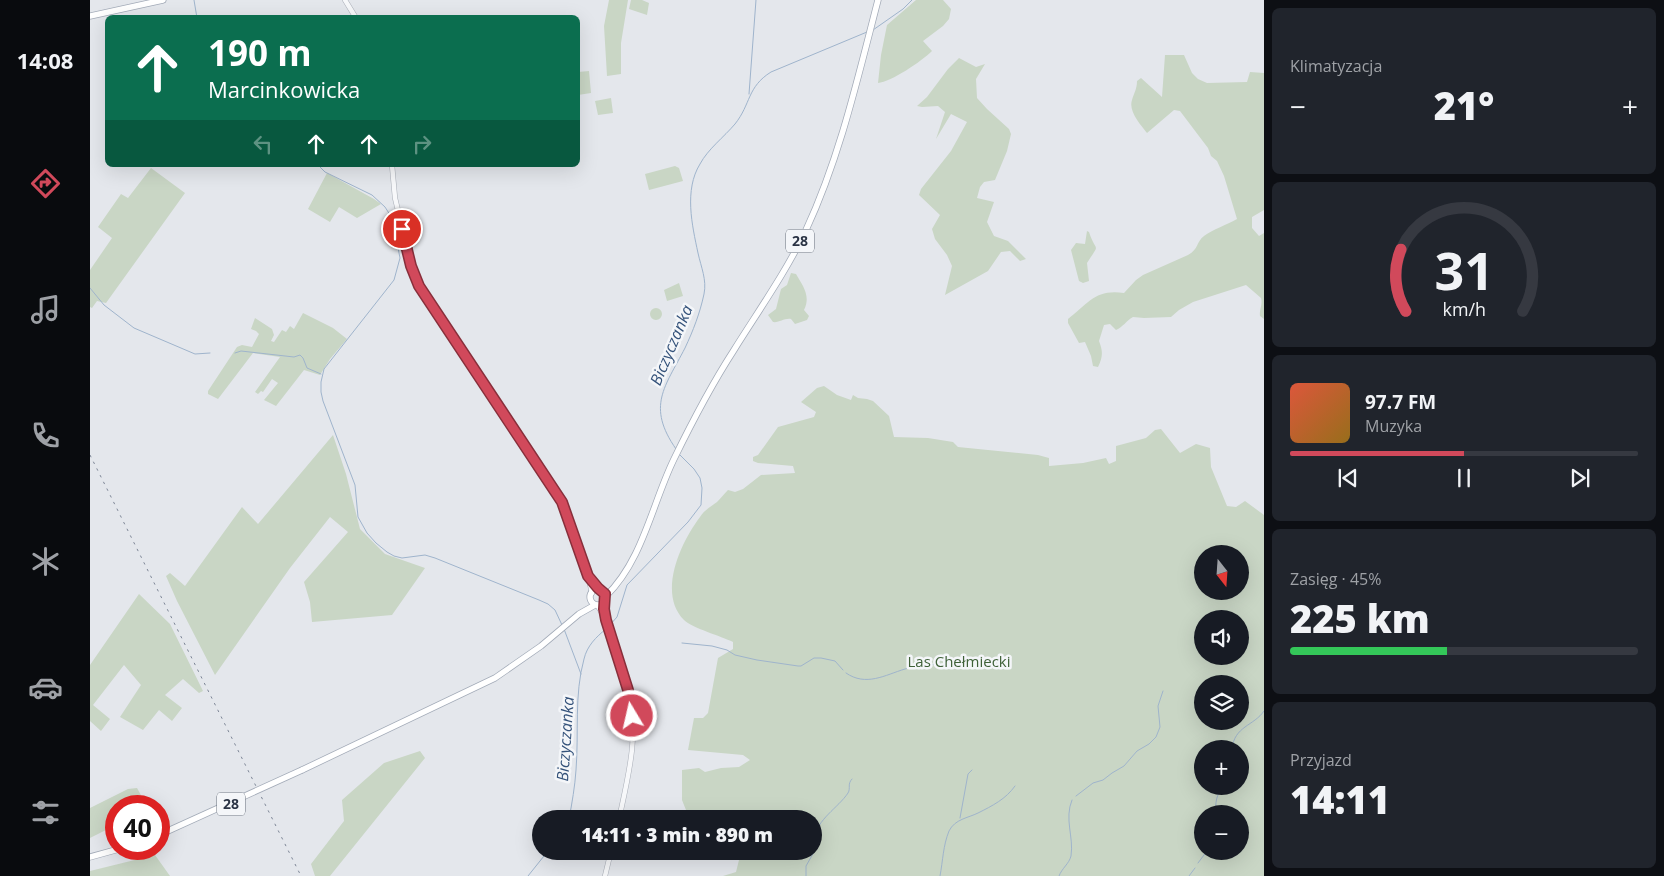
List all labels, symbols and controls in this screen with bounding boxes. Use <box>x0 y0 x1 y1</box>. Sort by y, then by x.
text: 190 m <box>208 29 312 76</box>
icon: ahead <box>125 35 190 100</box>
text: 14:08 <box>17 45 73 75</box>
text: Klimatyzacja <box>1290 55 1382 77</box>
text: Marcinkowicka <box>208 74 360 104</box>
text: 21° <box>1434 79 1494 131</box>
text: − <box>1290 87 1306 125</box>
text: + <box>1622 87 1638 125</box>
icon: left <box>249 130 277 158</box>
icon: ahead <box>302 130 330 158</box>
icon: ahead <box>355 130 383 158</box>
icon: right <box>408 130 436 158</box>
icon: directions <box>28 166 63 201</box>
pin <box>381 208 423 250</box>
icon: arrive <box>388 215 416 243</box>
road number: 28 <box>786 230 814 252</box>
text: 31 <box>1434 234 1494 305</box>
icon: music <box>28 292 63 327</box>
text: km/h <box>1442 297 1486 321</box>
water label: Biczyczanka <box>644 302 698 388</box>
text: 97.7 FM <box>1365 389 1436 415</box>
text: Muzyka <box>1365 415 1422 437</box>
icon: phone <box>28 418 63 453</box>
icon: previous <box>1334 464 1362 492</box>
icon: pause <box>1450 464 1478 492</box>
icon: next <box>1566 464 1594 492</box>
icon: climate <box>28 544 63 579</box>
north arrow <box>1194 545 1249 600</box>
map controls <box>1194 545 1249 860</box>
text: Zasięg · 45% <box>1290 568 1381 590</box>
text: 225 km <box>1290 592 1430 644</box>
button: sound <box>1194 610 1249 665</box>
park label: Las Chełmiecki <box>907 651 1011 671</box>
icon: car <box>28 670 63 705</box>
button: layers <box>1194 675 1249 730</box>
position arrow <box>605 689 657 741</box>
water label: Biczyczanka <box>551 696 579 782</box>
button: + <box>1194 740 1249 795</box>
text: Przyjazd <box>1290 749 1352 771</box>
text: 14:11 <box>1290 773 1390 825</box>
road number: 28 <box>217 792 245 816</box>
icon: filters <box>28 795 63 830</box>
speed limit sign: 40 <box>105 795 170 860</box>
button: − <box>1194 805 1249 860</box>
text: 14:11 · 3 min · 890 m <box>581 822 773 848</box>

